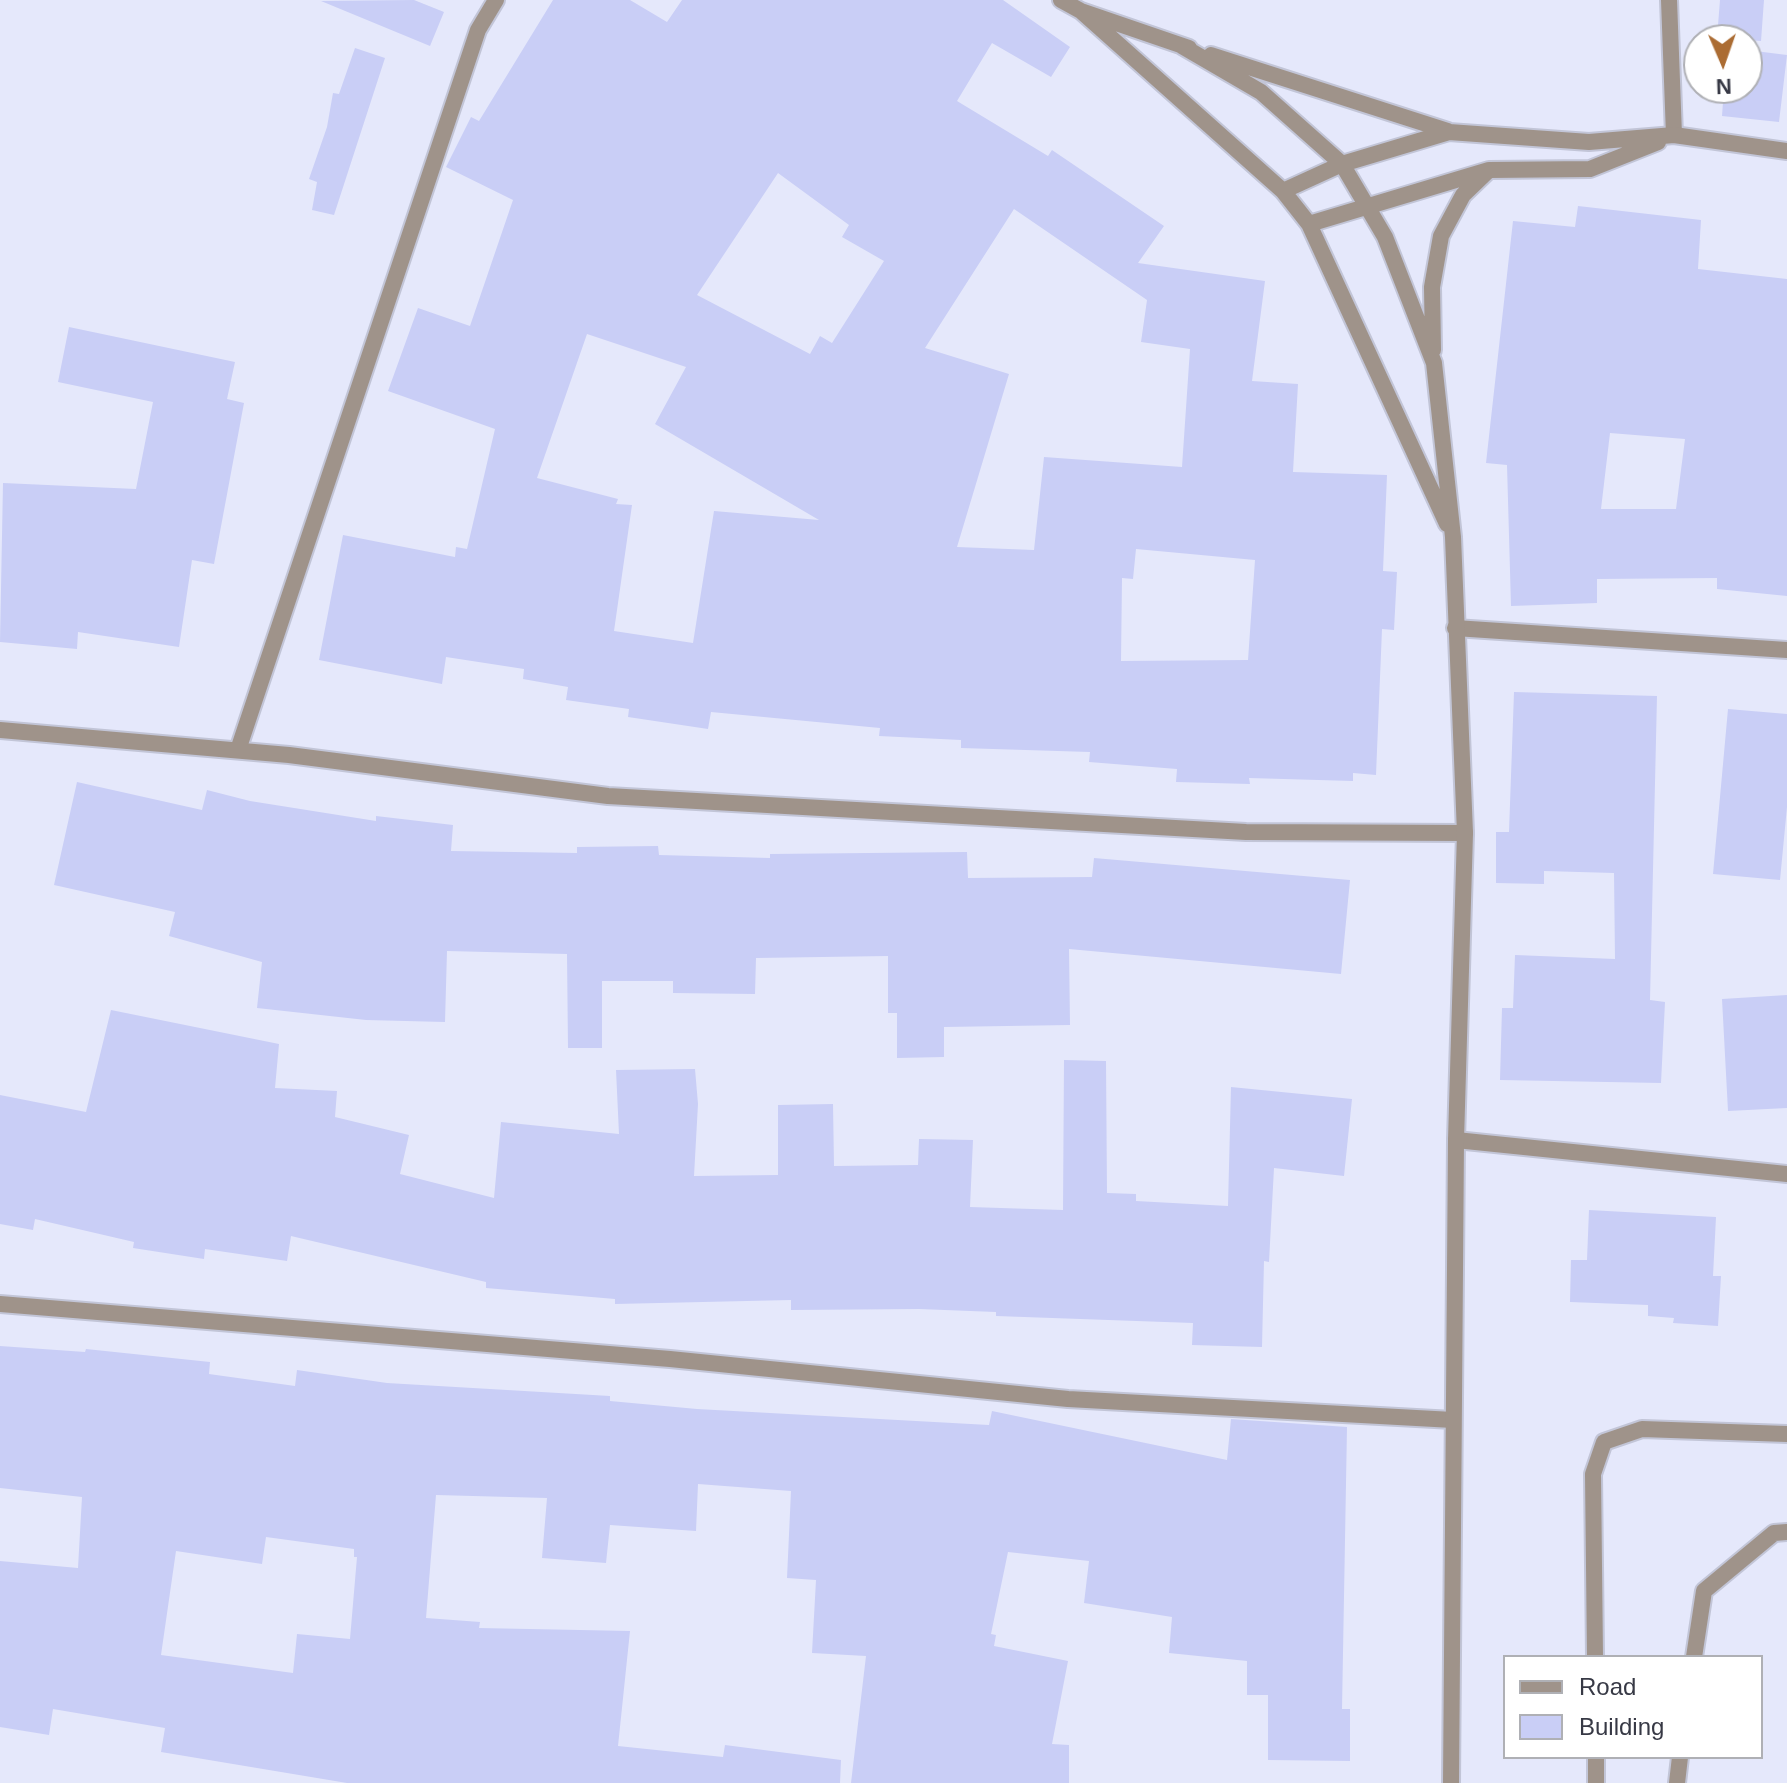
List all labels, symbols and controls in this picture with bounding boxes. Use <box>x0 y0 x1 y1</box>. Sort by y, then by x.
north arrow <box>1683 24 1763 104</box>
text: N <box>1715 74 1732 99</box>
legend <box>1503 1655 1763 1759</box>
text: Road <box>1579 1673 1636 1700</box>
text: Building <box>1579 1713 1664 1740</box>

